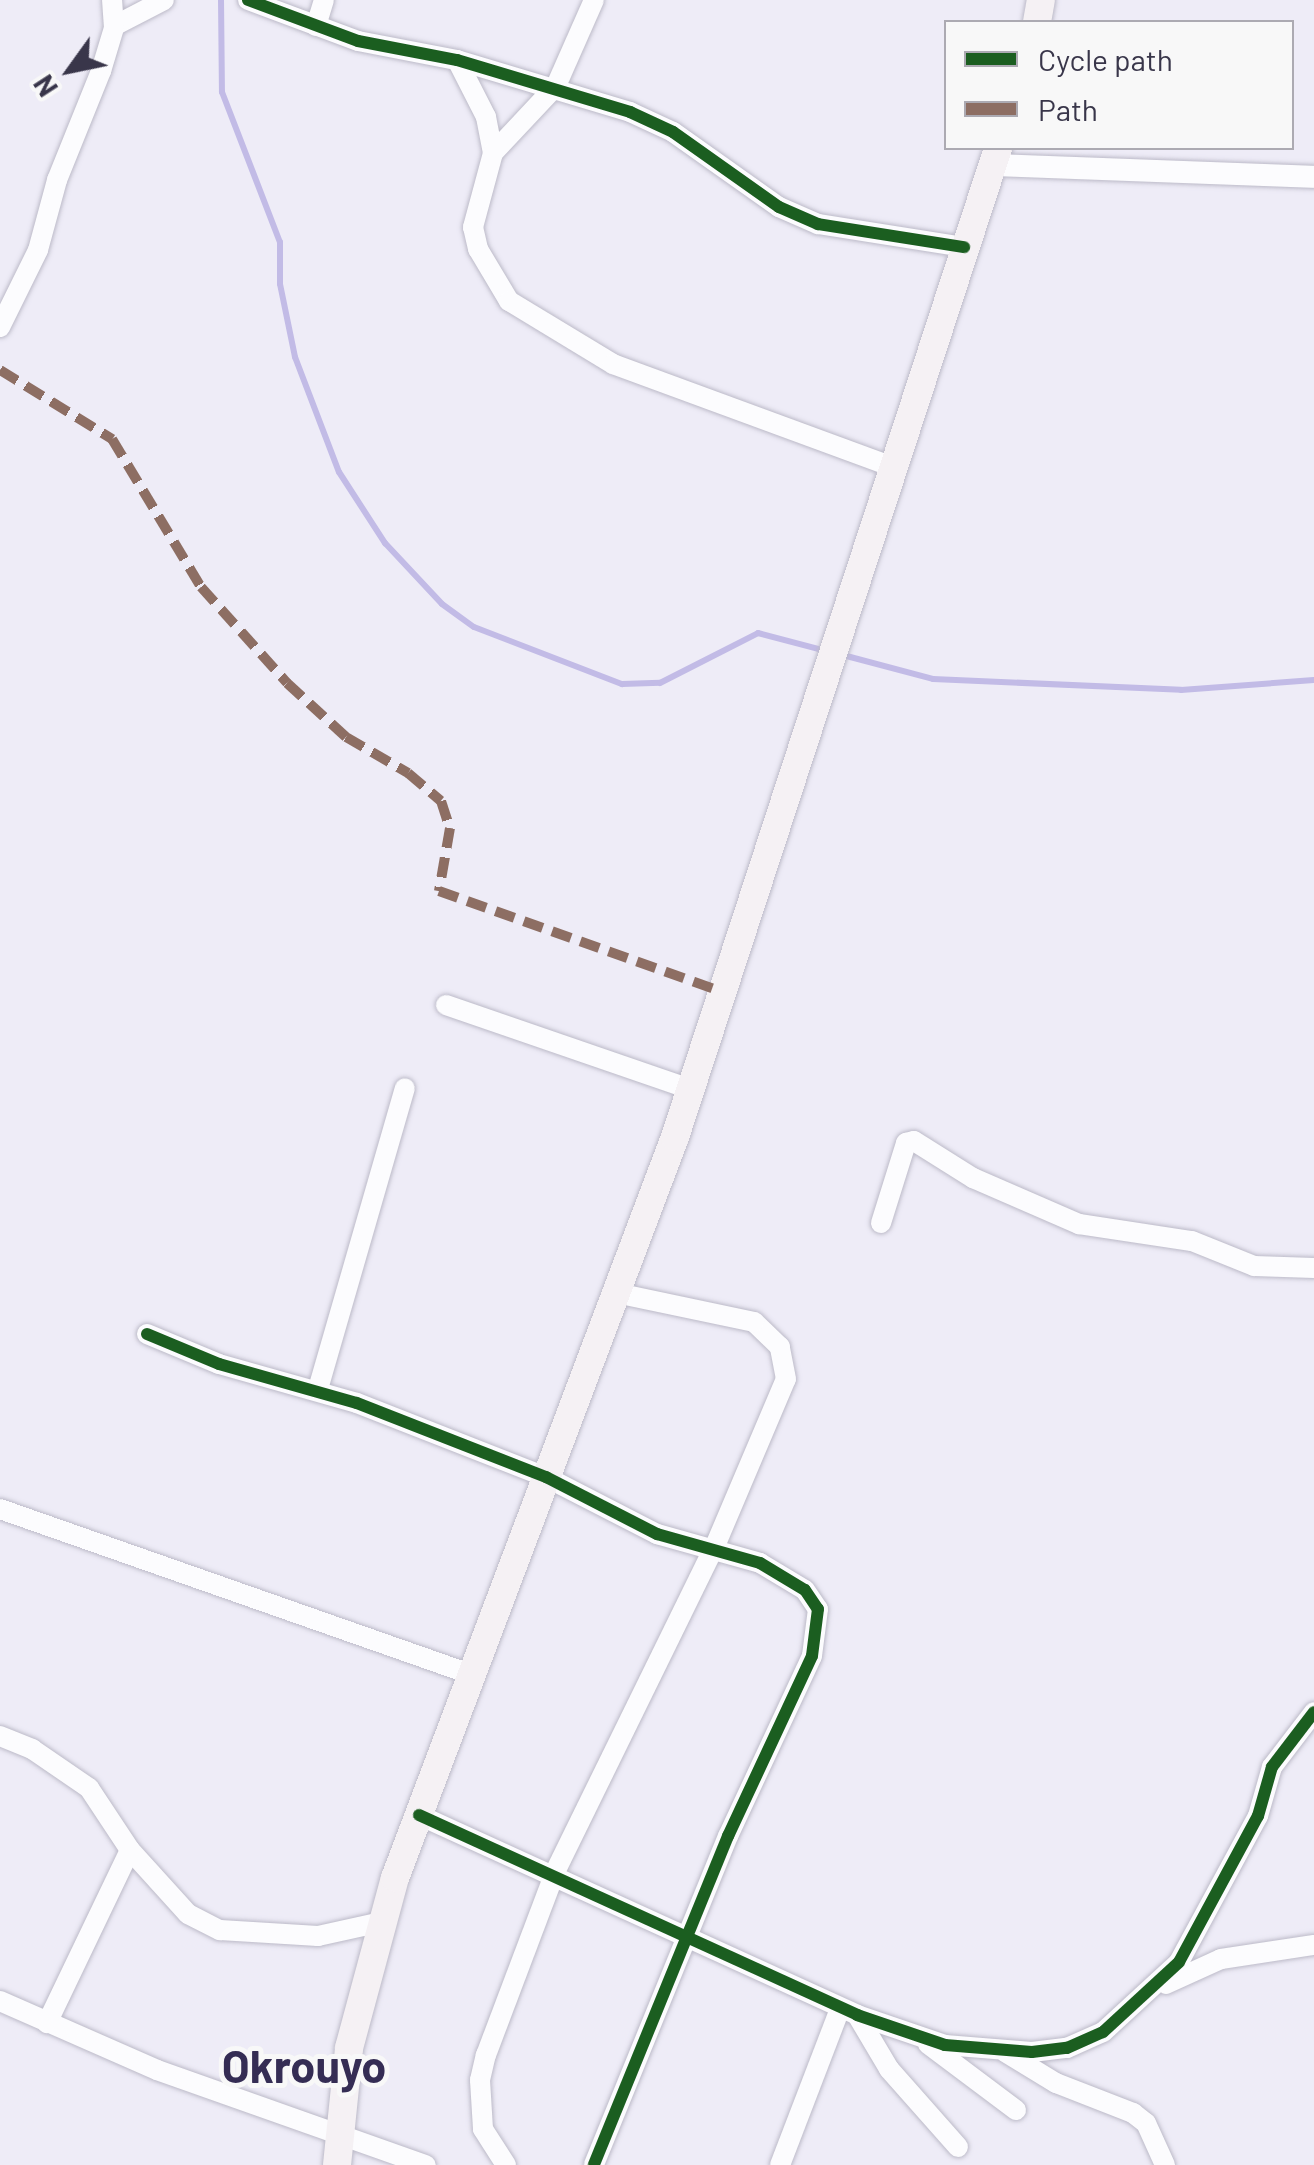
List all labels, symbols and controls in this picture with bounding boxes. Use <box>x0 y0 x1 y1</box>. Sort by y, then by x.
north arrow <box>20 20 120 120</box>
legend <box>944 20 1294 150</box>
text: Cycle path <box>1038 41 1173 77</box>
text: N <box>26 69 64 103</box>
text: Path <box>1038 91 1098 127</box>
district label: Okrouyo <box>222 2039 386 2093</box>

